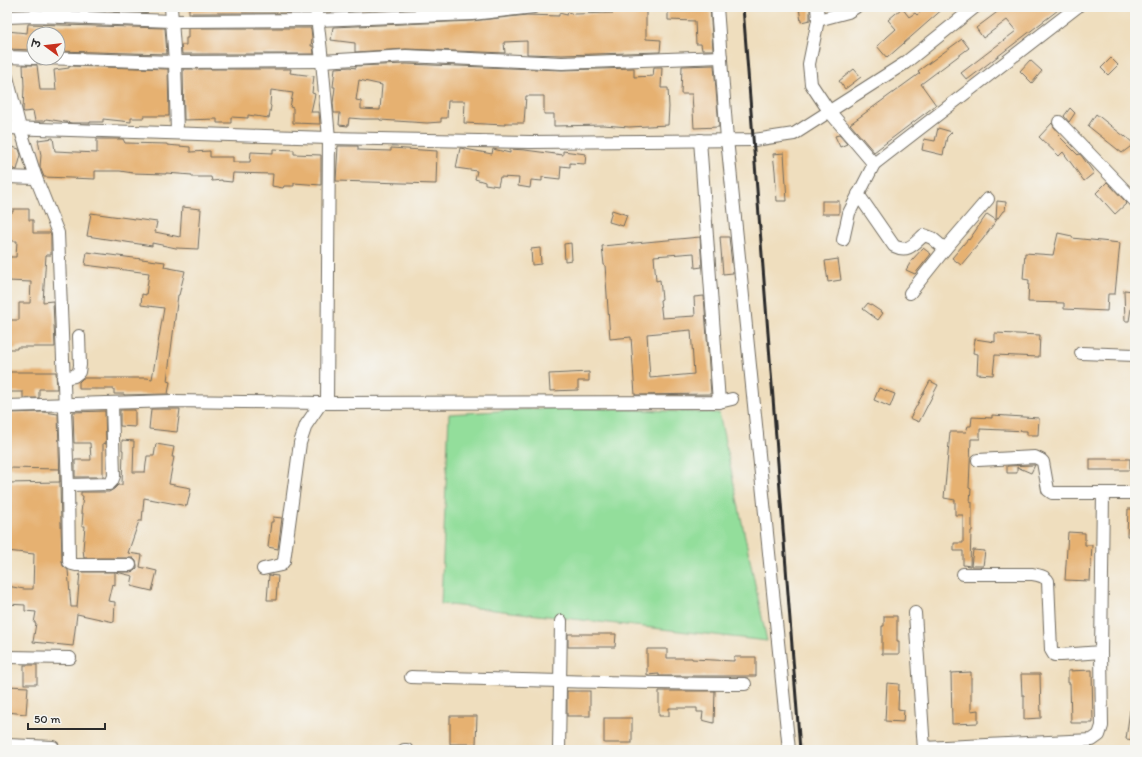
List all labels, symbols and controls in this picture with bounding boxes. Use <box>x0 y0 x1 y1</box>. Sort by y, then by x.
north arrow <box>26 26 66 66</box>
text: उ <box>29 37 44 50</box>
scale bar <box>28 705 105 731</box>
text: 50 m <box>34 712 60 726</box>

